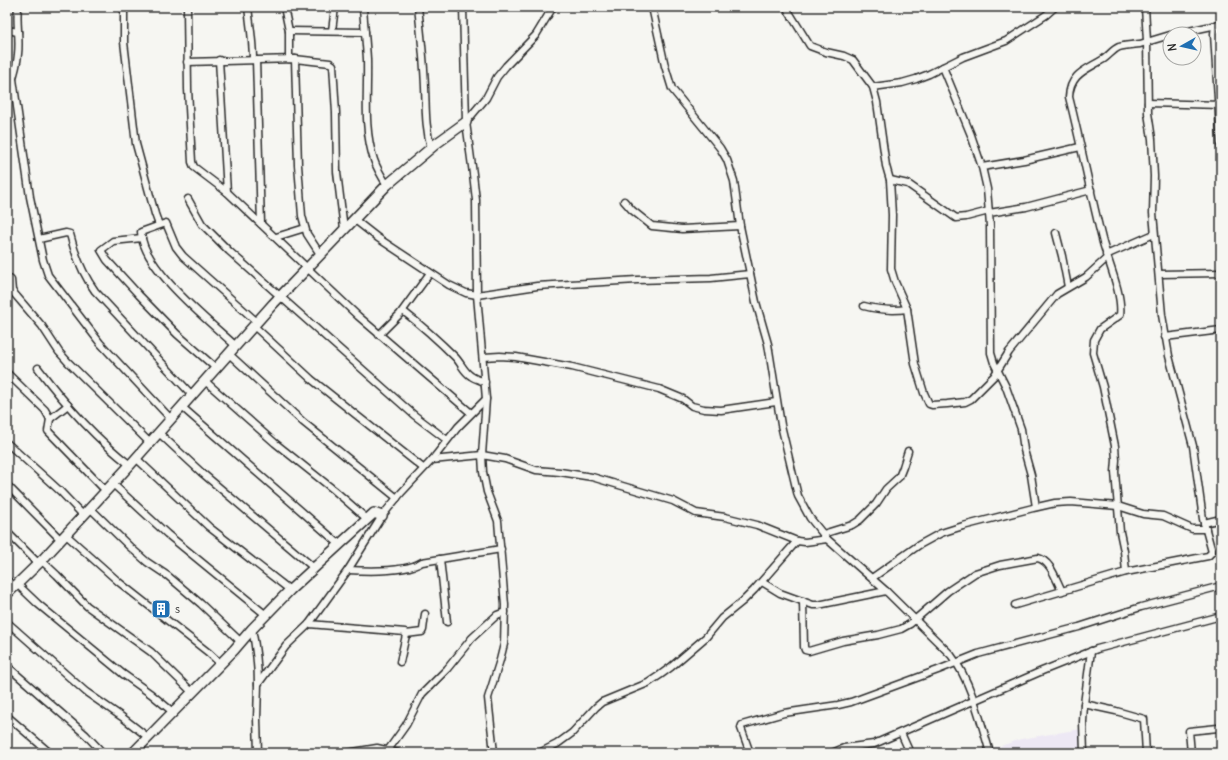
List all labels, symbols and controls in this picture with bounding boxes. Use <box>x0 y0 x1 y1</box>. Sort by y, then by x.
north arrow <box>1162 26 1202 66</box>
text: N <box>1165 43 1180 52</box>
building icon: s <box>150 598 172 620</box>
place label: s <box>175 602 180 616</box>

